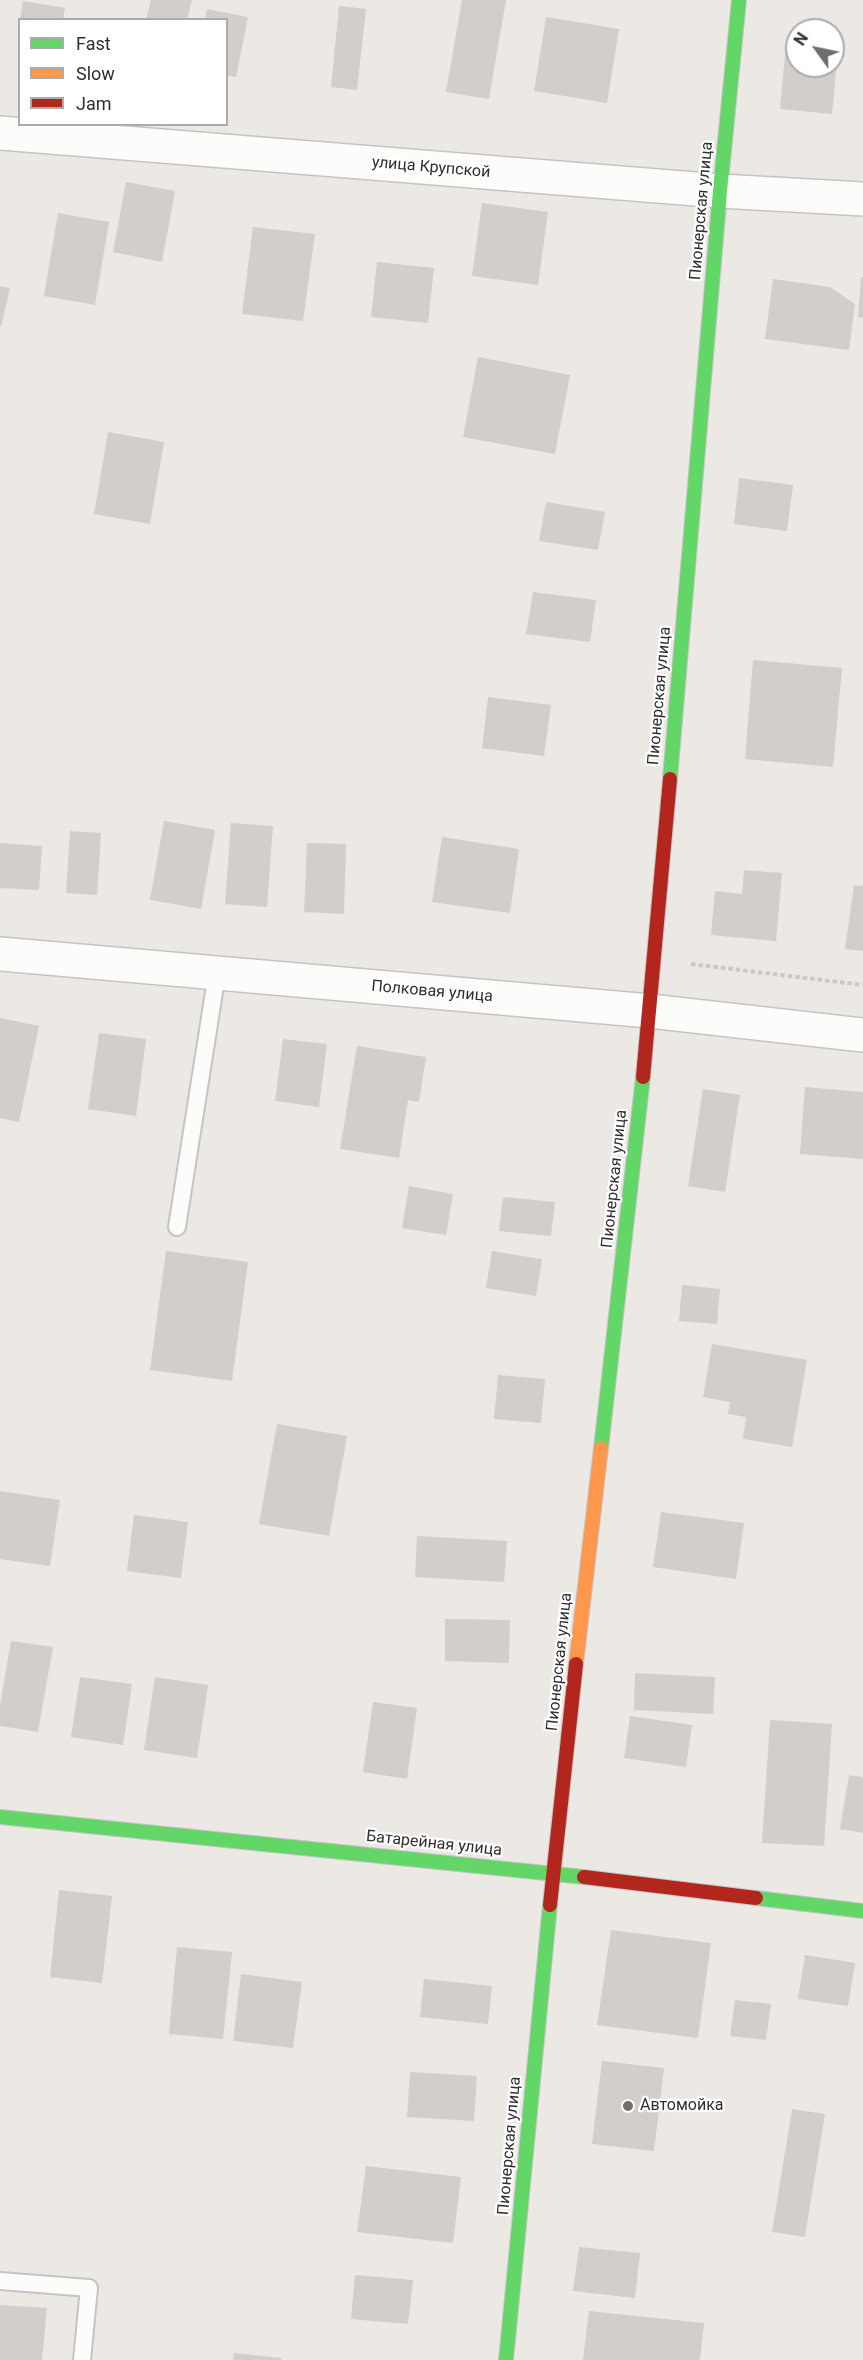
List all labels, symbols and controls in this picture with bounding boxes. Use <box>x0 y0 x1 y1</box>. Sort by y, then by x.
legend <box>18 18 228 126</box>
north arrow <box>785 18 845 78</box>
text: N <box>790 29 812 49</box>
text: Fast <box>76 33 111 54</box>
text: Slow <box>76 63 115 84</box>
text: Jam <box>76 93 112 114</box>
street label: Пионерская улица <box>686 141 718 281</box>
street label: улица Крупской <box>371 153 491 183</box>
street label: Пионерская улица <box>644 626 676 766</box>
street label: Полковая улица <box>370 977 494 1007</box>
street label: Пионерская улица <box>598 1109 632 1249</box>
street label: Пионерская улица <box>543 1592 577 1732</box>
street label: Батарейная улица <box>365 1827 503 1861</box>
street label: Пионерская улица <box>494 2076 526 2216</box>
place label: Автомойка <box>640 2096 724 2116</box>
marker: Автомойка <box>621 2099 635 2113</box>

